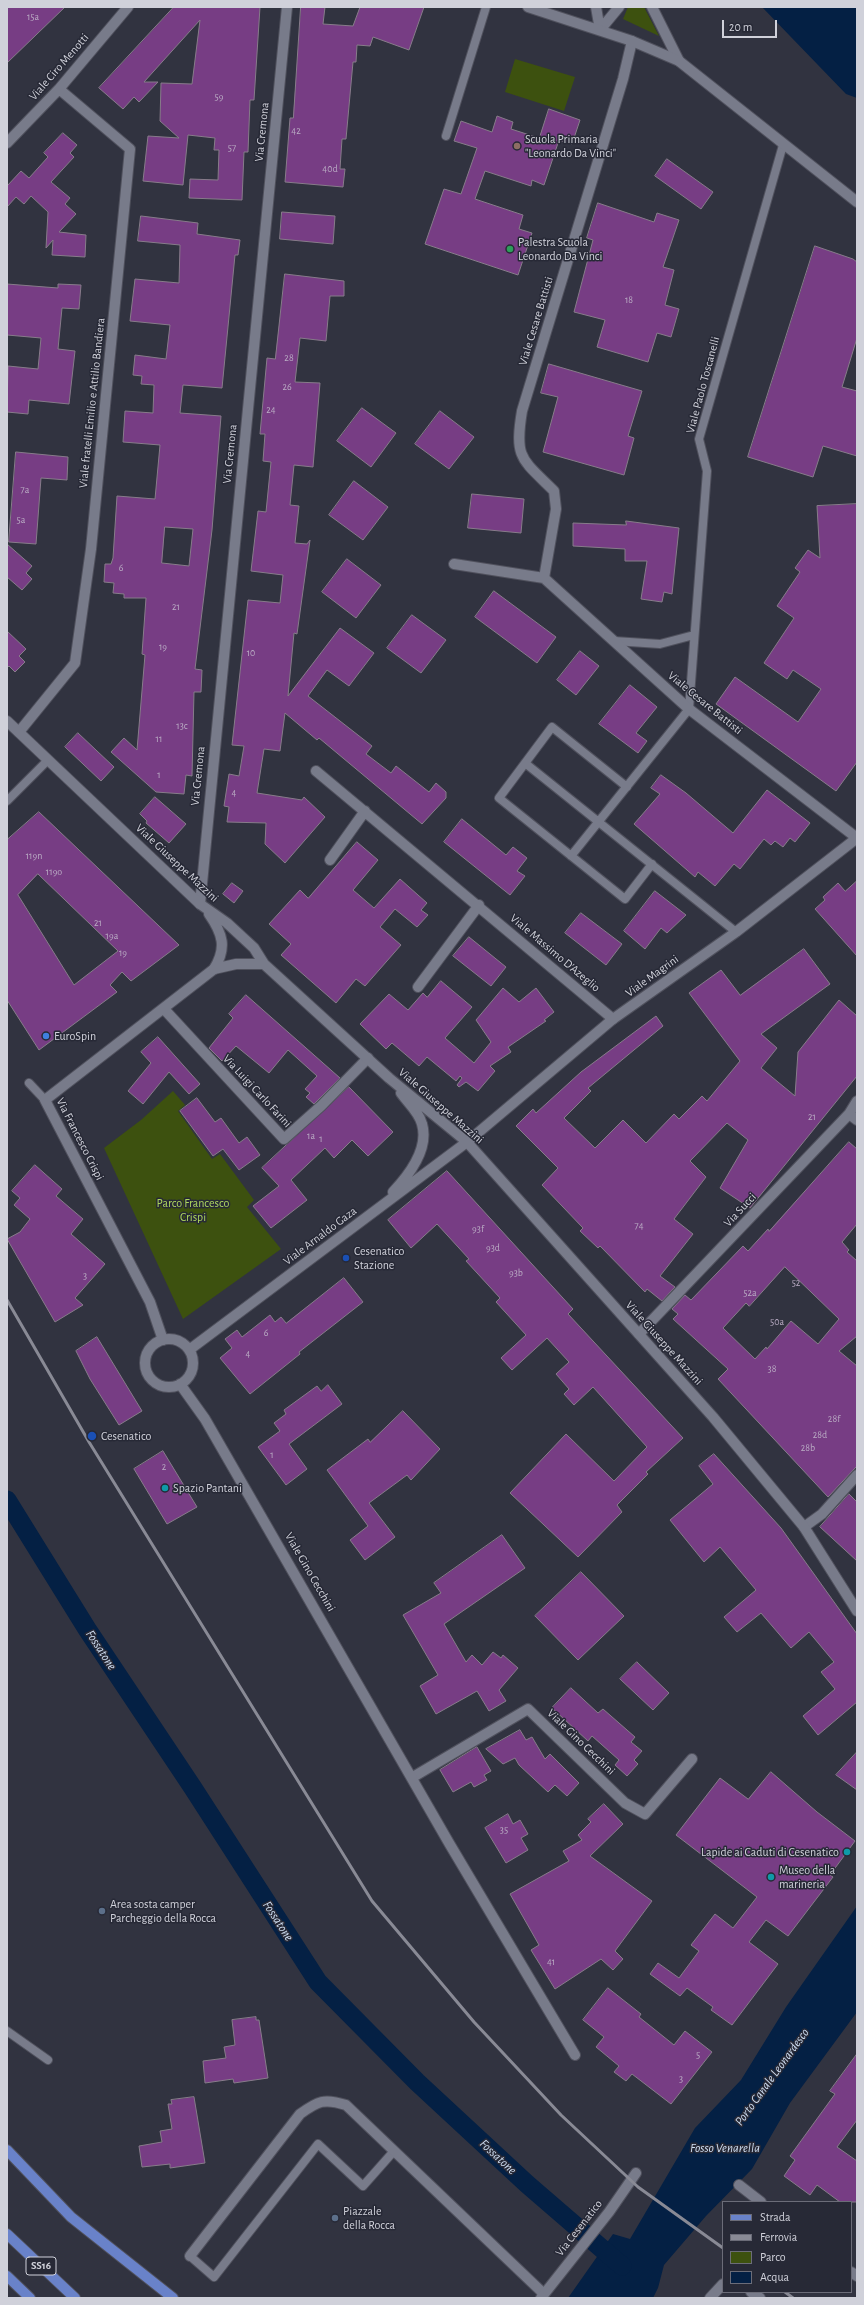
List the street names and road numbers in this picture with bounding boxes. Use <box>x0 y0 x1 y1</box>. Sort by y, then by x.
street label: Viale Ciro Menotti <box>26 31 92 103</box>
street label: Via Cremona <box>252 102 272 162</box>
street label: Viale Cesare Battisti <box>516 275 556 367</box>
street label: Viale fratelli Emilio e Attilio Bandiera <box>76 317 108 489</box>
street label: Viale Paolo Toscanelli <box>683 335 723 435</box>
street label: Via Cremona <box>220 424 240 484</box>
street label: Viale Cesare Battisti <box>665 668 745 738</box>
street label: Via Cremona <box>188 746 208 806</box>
street label: Viale Giuseppe Mazzini <box>132 821 222 905</box>
street label: Viale Massimo D'Azeglio <box>507 911 603 995</box>
street label: Viale Magrini <box>623 952 681 1000</box>
street label: Via Luigi Carlo Farini <box>220 1052 294 1130</box>
street label: Viale Giuseppe Mazzini <box>395 1065 487 1147</box>
street label: Via Francesco Crispi <box>53 1095 107 1183</box>
street label: Via Succi <box>721 1190 759 1230</box>
street label: Viale Arnaldo Gaza <box>280 1204 360 1268</box>
street label: Viale Giuseppe Mazzini <box>622 1298 706 1388</box>
street label: Viale Gino Cecchini <box>282 1530 338 1614</box>
street label: Viale Gino Cecchini <box>544 1706 618 1778</box>
street label: Via Cesenatico <box>552 2197 606 2259</box>
road number: SS16 <box>26 2257 56 2275</box>

